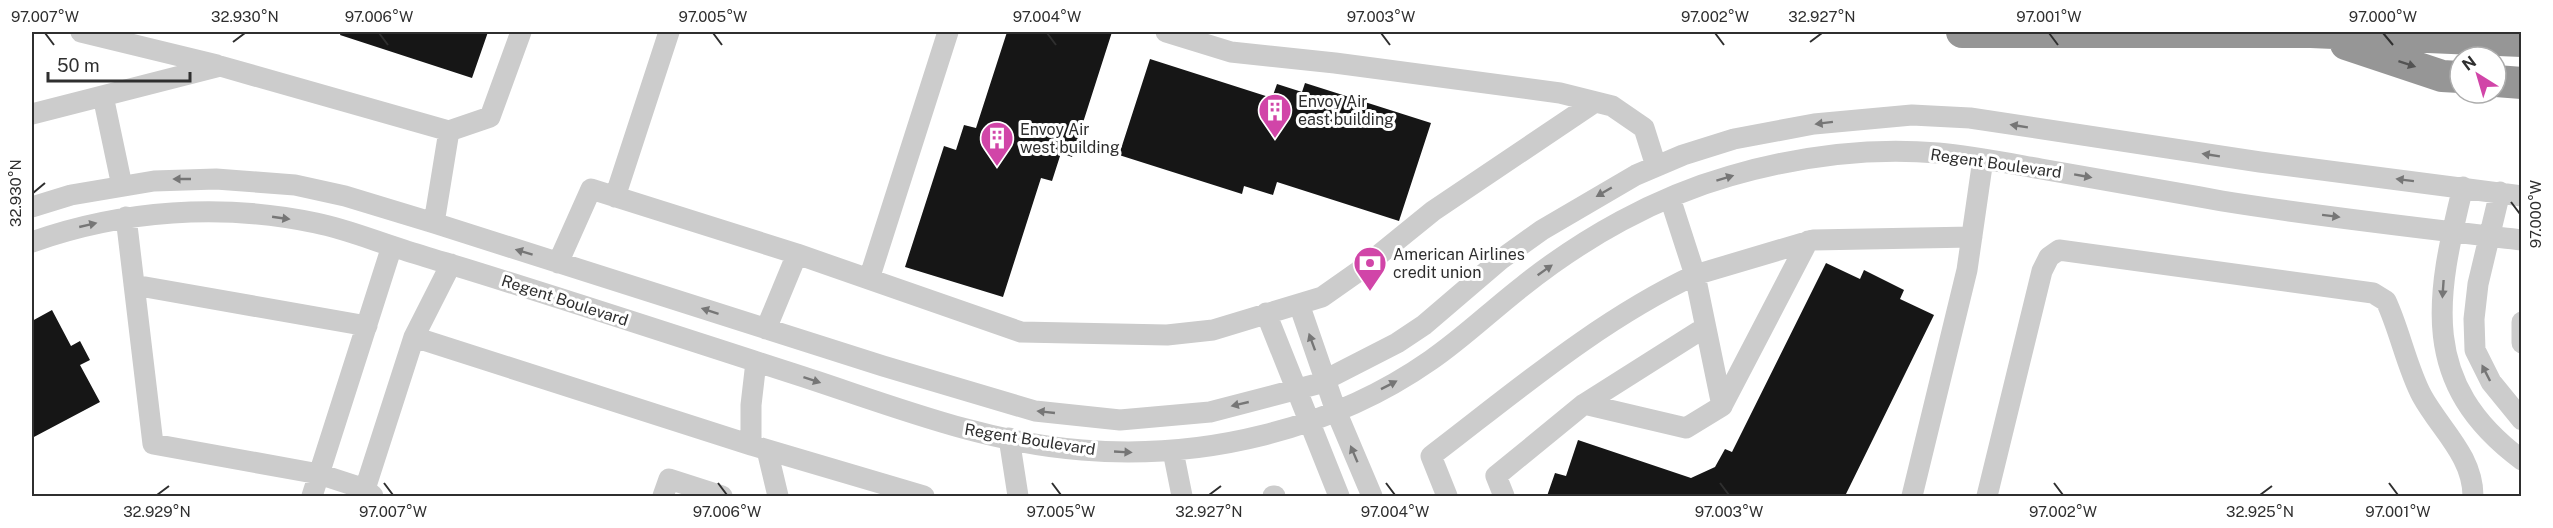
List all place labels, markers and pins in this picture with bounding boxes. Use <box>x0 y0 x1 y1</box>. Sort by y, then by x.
building icon: Envoy Air east building <box>1257 92 1293 139</box>
place label: Envoy Air east building <box>1298 92 1394 129</box>
building icon: Envoy Air west building <box>979 120 1015 167</box>
place label: Envoy Air west building <box>1020 120 1120 157</box>
bank icon: American Airlines credit union <box>1352 245 1388 292</box>
place label: American Airlines credit union <box>1393 245 1525 282</box>

